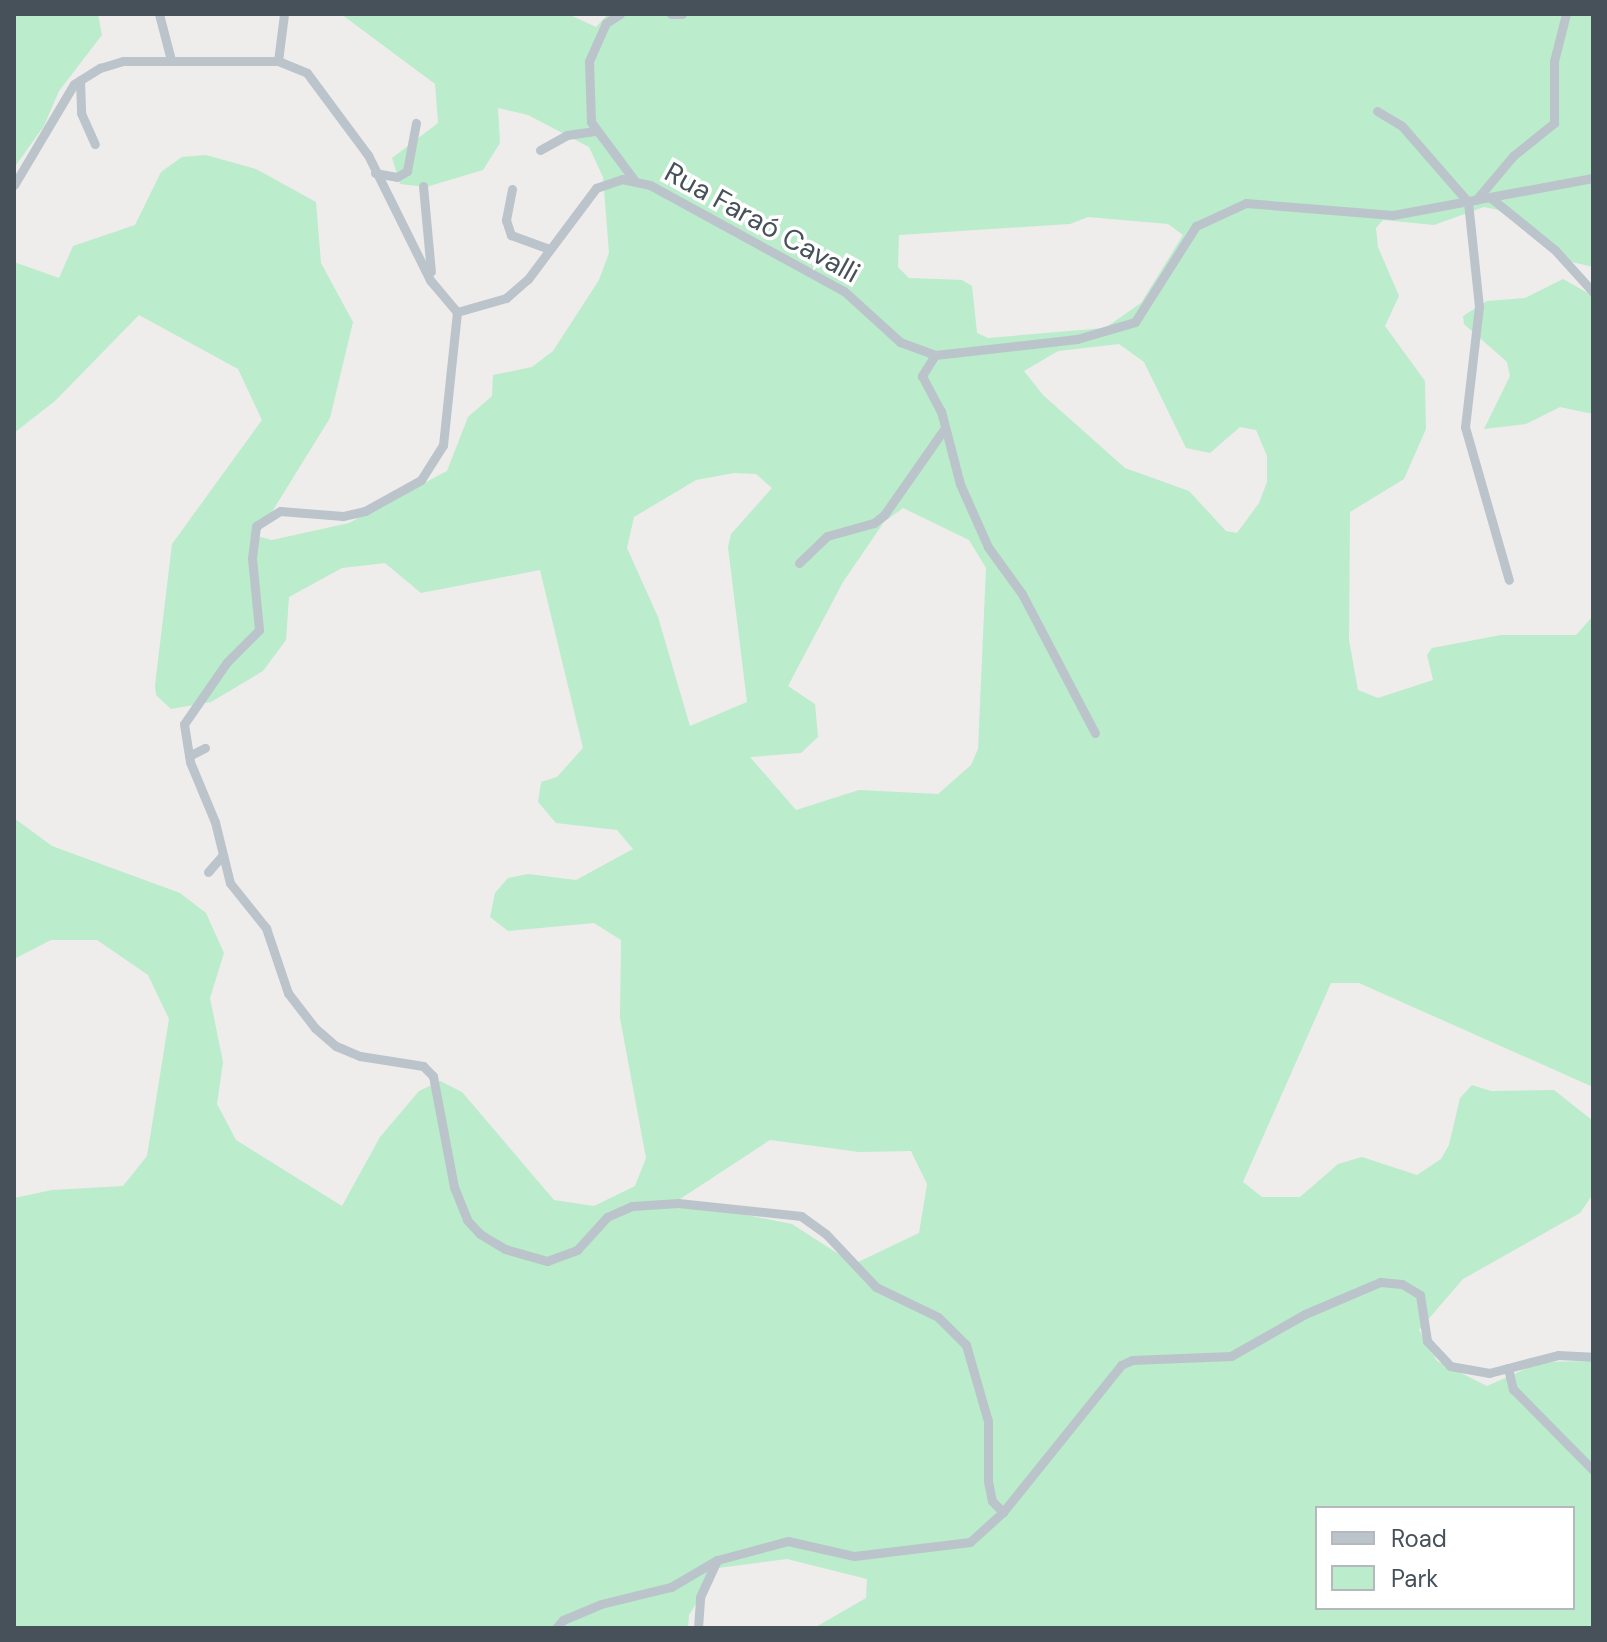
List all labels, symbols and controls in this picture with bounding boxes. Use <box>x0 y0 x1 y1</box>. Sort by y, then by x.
street label: Rua Faraó Cavalli <box>659 156 865 290</box>
legend <box>1315 1506 1575 1610</box>
text: Road <box>1391 1523 1447 1554</box>
text: Park <box>1391 1563 1438 1594</box>

